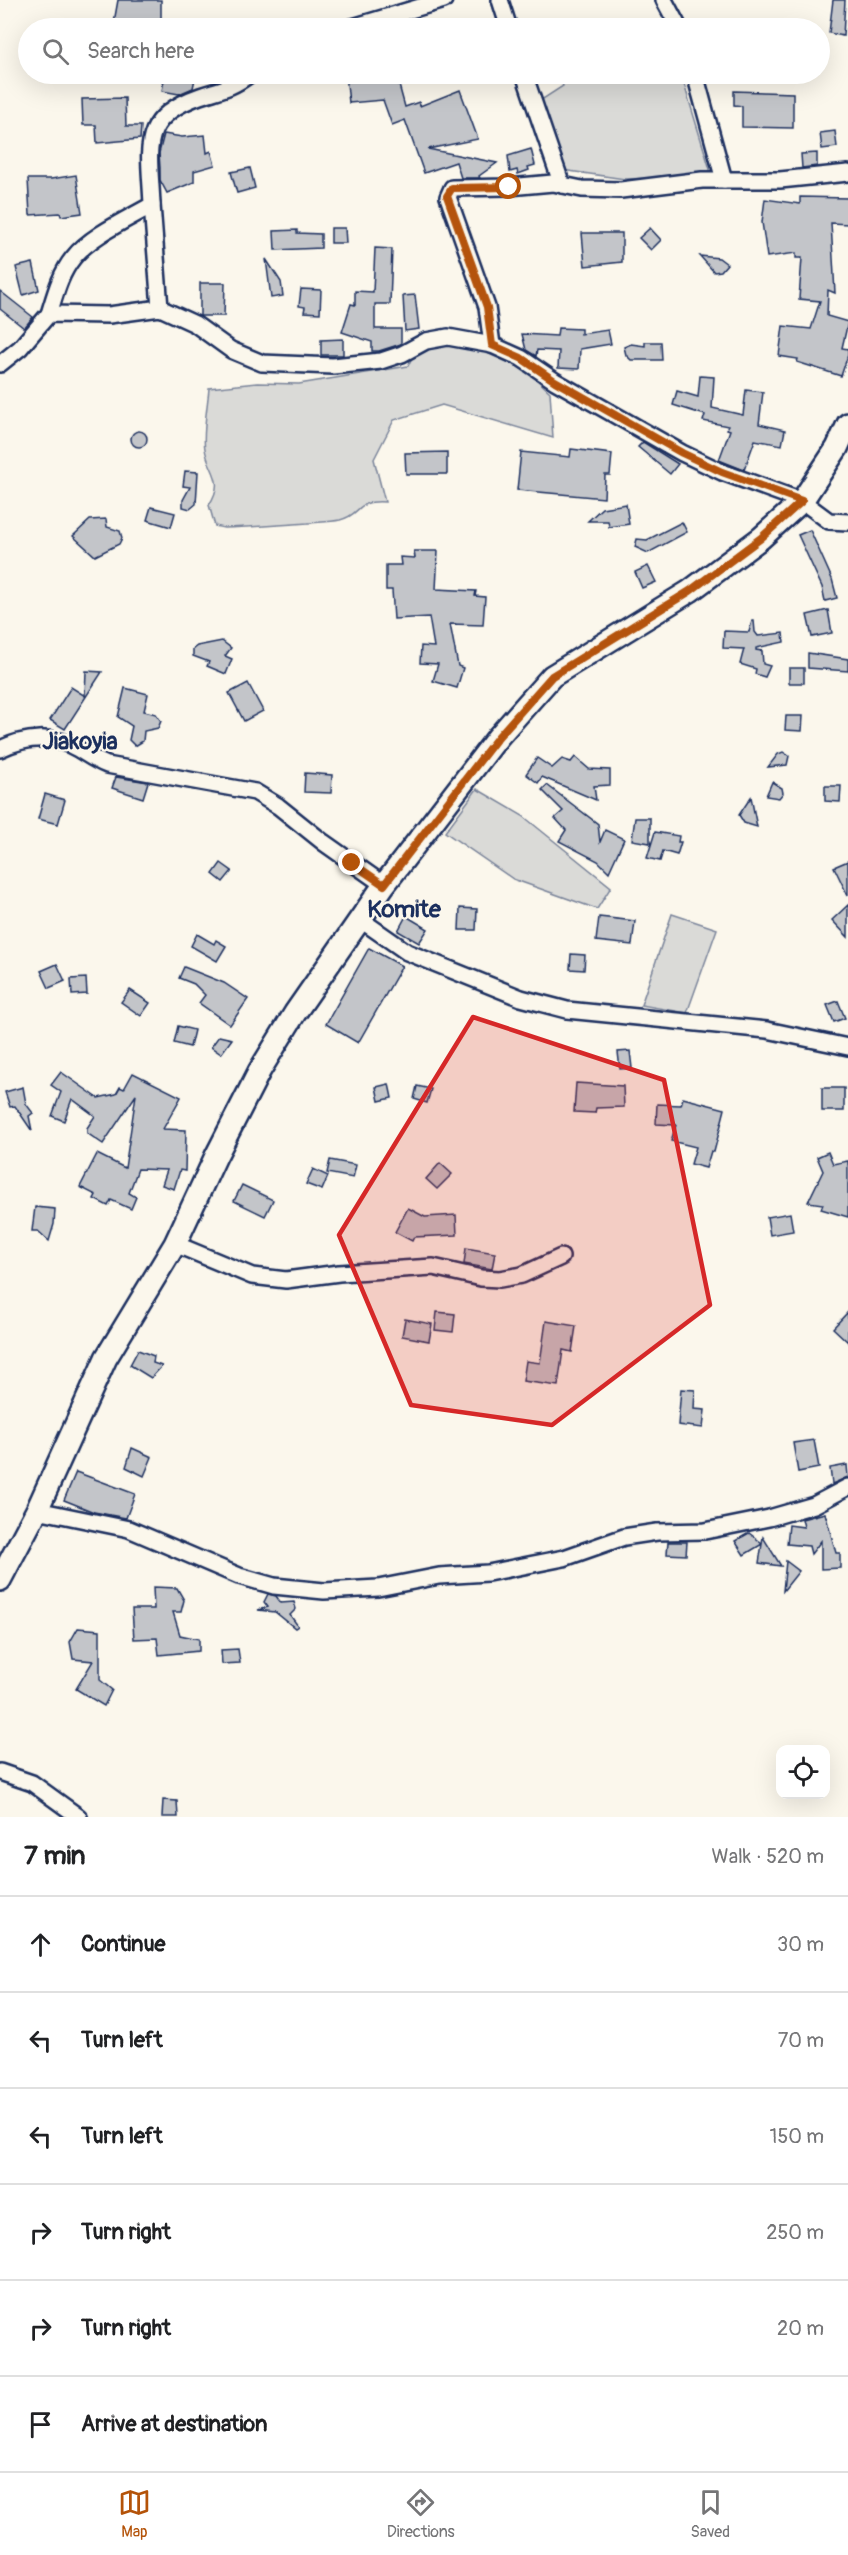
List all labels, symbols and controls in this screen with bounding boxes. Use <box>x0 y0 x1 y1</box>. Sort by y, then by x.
search box <box>18 18 830 84</box>
icon: search <box>39 35 72 68</box>
text: Search here <box>87 37 194 65</box>
route start <box>495 173 521 199</box>
district label: Jiakoyia <box>42 727 118 756</box>
route end <box>338 849 364 875</box>
district label: Komite <box>367 895 442 924</box>
map controls <box>776 1745 830 1799</box>
button: locate <box>776 1745 830 1799</box>
text: 7 min <box>24 1840 86 1872</box>
text: Walk · 520 m <box>712 1844 824 1869</box>
icon: ahead <box>24 1928 57 1961</box>
text: Continue <box>81 1930 165 1958</box>
text: 30 m <box>777 1932 824 1957</box>
icon: left <box>24 2024 57 2057</box>
text: Turn left <box>81 2026 163 2054</box>
text: 70 m <box>778 2028 824 2053</box>
icon: left <box>24 2120 57 2153</box>
text: Turn left <box>81 2122 163 2150</box>
text: 150 m <box>770 2124 824 2149</box>
icon: right <box>24 2216 57 2249</box>
text: Turn right <box>81 2218 171 2246</box>
text: 250 m <box>766 2220 824 2245</box>
icon: right <box>24 2312 57 2345</box>
text: Turn right <box>81 2314 171 2342</box>
text: 20 m <box>777 2316 824 2341</box>
icon: arrive <box>24 2408 57 2441</box>
text: Arrive at destination <box>81 2410 267 2438</box>
tab: Map <box>118 2486 151 2542</box>
tab: Directions <box>387 2486 455 2542</box>
tab: Saved <box>690 2486 730 2542</box>

